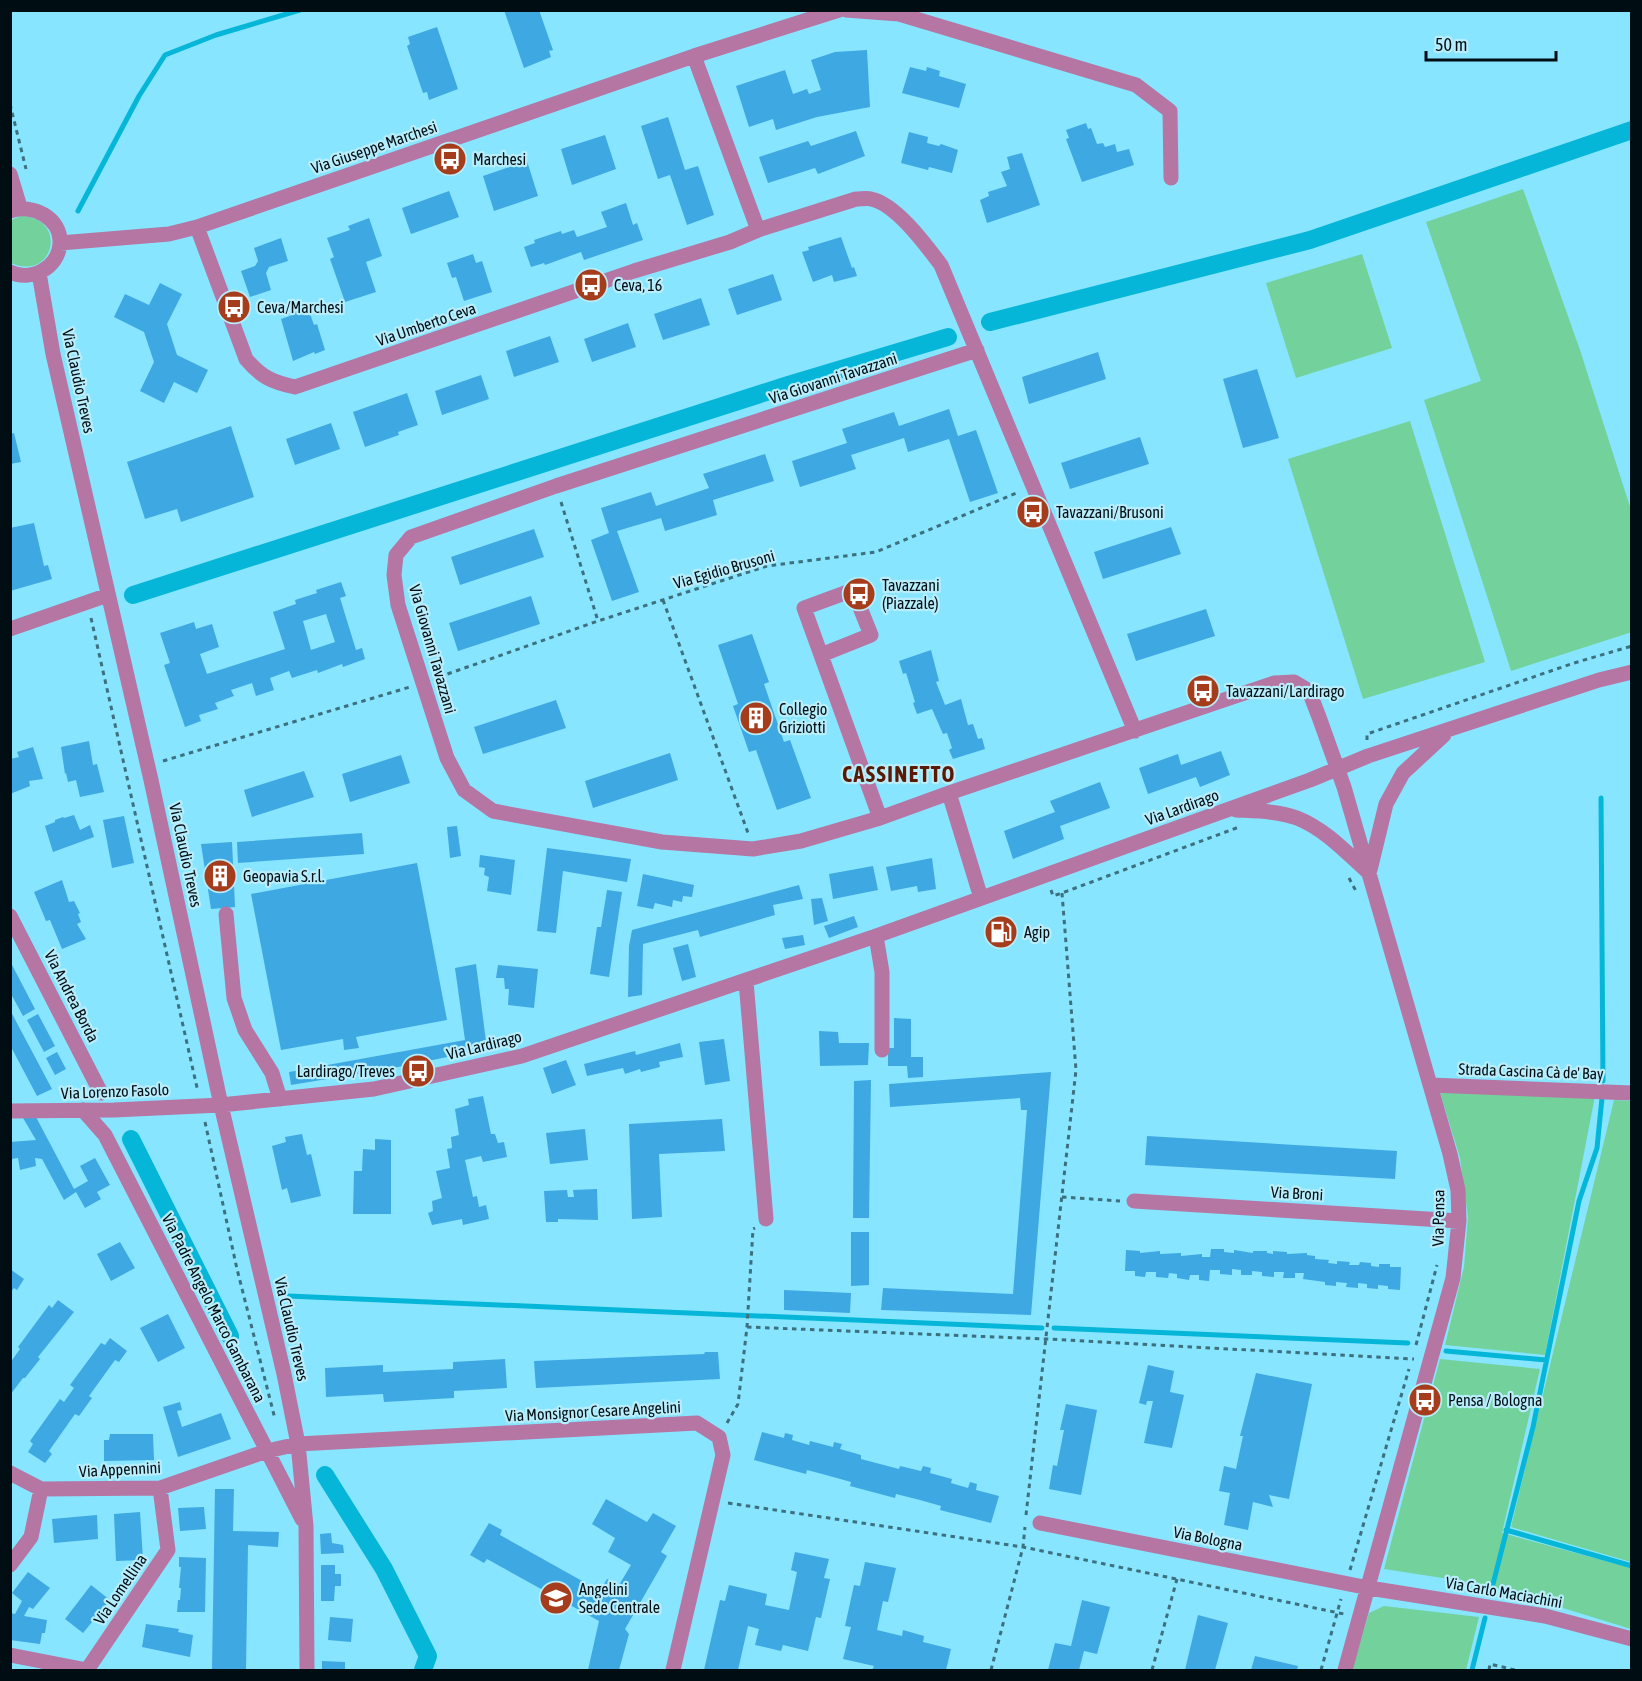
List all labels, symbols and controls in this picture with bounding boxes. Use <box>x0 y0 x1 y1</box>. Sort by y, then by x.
scale bar <box>1426 24 1556 62</box>
text: 50 m <box>1435 34 1467 55</box>
street label: Via Giuseppe Marchesi <box>309 117 440 178</box>
bus stop icon: Marchesi <box>432 141 468 177</box>
place label: Marchesi <box>473 150 526 168</box>
bus stop icon: Ceva, 16 <box>573 267 609 303</box>
place label: Ceva, 16 <box>614 276 662 294</box>
bus stop icon: Ceva/Marchesi <box>216 289 252 325</box>
place label: Ceva/Marchesi <box>257 298 344 316</box>
street label: Via Umberto Ceva <box>374 299 478 349</box>
street label: Via Claudio Treves <box>59 327 99 435</box>
street label: Via Giovanni Tavazzani <box>767 349 899 407</box>
bus stop icon: Tavazzani/Brusoni <box>1015 494 1051 530</box>
place label: Tavazzani/Brusoni <box>1056 503 1164 521</box>
street label: Via Egidio Brusoni <box>671 546 777 593</box>
bus stop icon: Tavazzani (Piazzale) <box>841 576 877 612</box>
place label: Tavazzani (Piazzale) <box>882 576 940 613</box>
street label: Via Giovanni Tavazzani <box>406 582 460 716</box>
bus stop icon: Tavazzani/Lardirago <box>1185 673 1221 709</box>
place label: Tavazzani/Lardirago <box>1226 682 1345 701</box>
building icon: Collegio Griziotti <box>738 700 774 736</box>
place label: Collegio Griziotti <box>779 700 827 736</box>
district label: CASSINETTO <box>842 761 956 787</box>
street label: Via Lardirago <box>1143 785 1221 830</box>
street label: Via Claudio Treves <box>166 801 206 909</box>
building icon: Geopavia S.r.l. <box>202 858 238 894</box>
place label: Geopavia S.r.l. <box>243 867 325 886</box>
fuel station icon: Agip <box>983 914 1019 950</box>
place label: Agip <box>1024 923 1050 942</box>
street label: Via Andrea Borda <box>41 947 103 1045</box>
street label: Via Lardirago <box>445 1027 524 1064</box>
bus stop icon: Lardirago/Treves <box>400 1053 436 1089</box>
street label: Strada Cascina Cà de' Bay <box>1458 1059 1604 1084</box>
place label: Lardirago/Treves <box>297 1062 395 1081</box>
street label: Via Lorenzo Fasolo <box>61 1080 169 1102</box>
street label: Via Broni <box>1270 1183 1324 1203</box>
street label: Via Pensa <box>1429 1189 1447 1247</box>
street label: Via Padre Angelo Marco Gambarana <box>158 1211 269 1406</box>
street label: Via Claudio Treves <box>271 1275 313 1383</box>
bus stop icon: Pensa / Bologna <box>1407 1382 1443 1418</box>
place label: Pensa / Bologna <box>1448 1391 1542 1410</box>
street label: Via Monsignor Cesare Angelini <box>505 1397 681 1426</box>
street label: Via Appennini <box>79 1458 162 1481</box>
street label: Via Bologna <box>1172 1522 1244 1554</box>
street label: Via Lomellina <box>90 1550 150 1628</box>
street label: Via Carlo Maciachini <box>1444 1573 1564 1611</box>
school or university icon: Angelini Sede Centrale <box>538 1580 574 1616</box>
place label: Angelini Sede Centrale <box>579 1580 660 1616</box>

